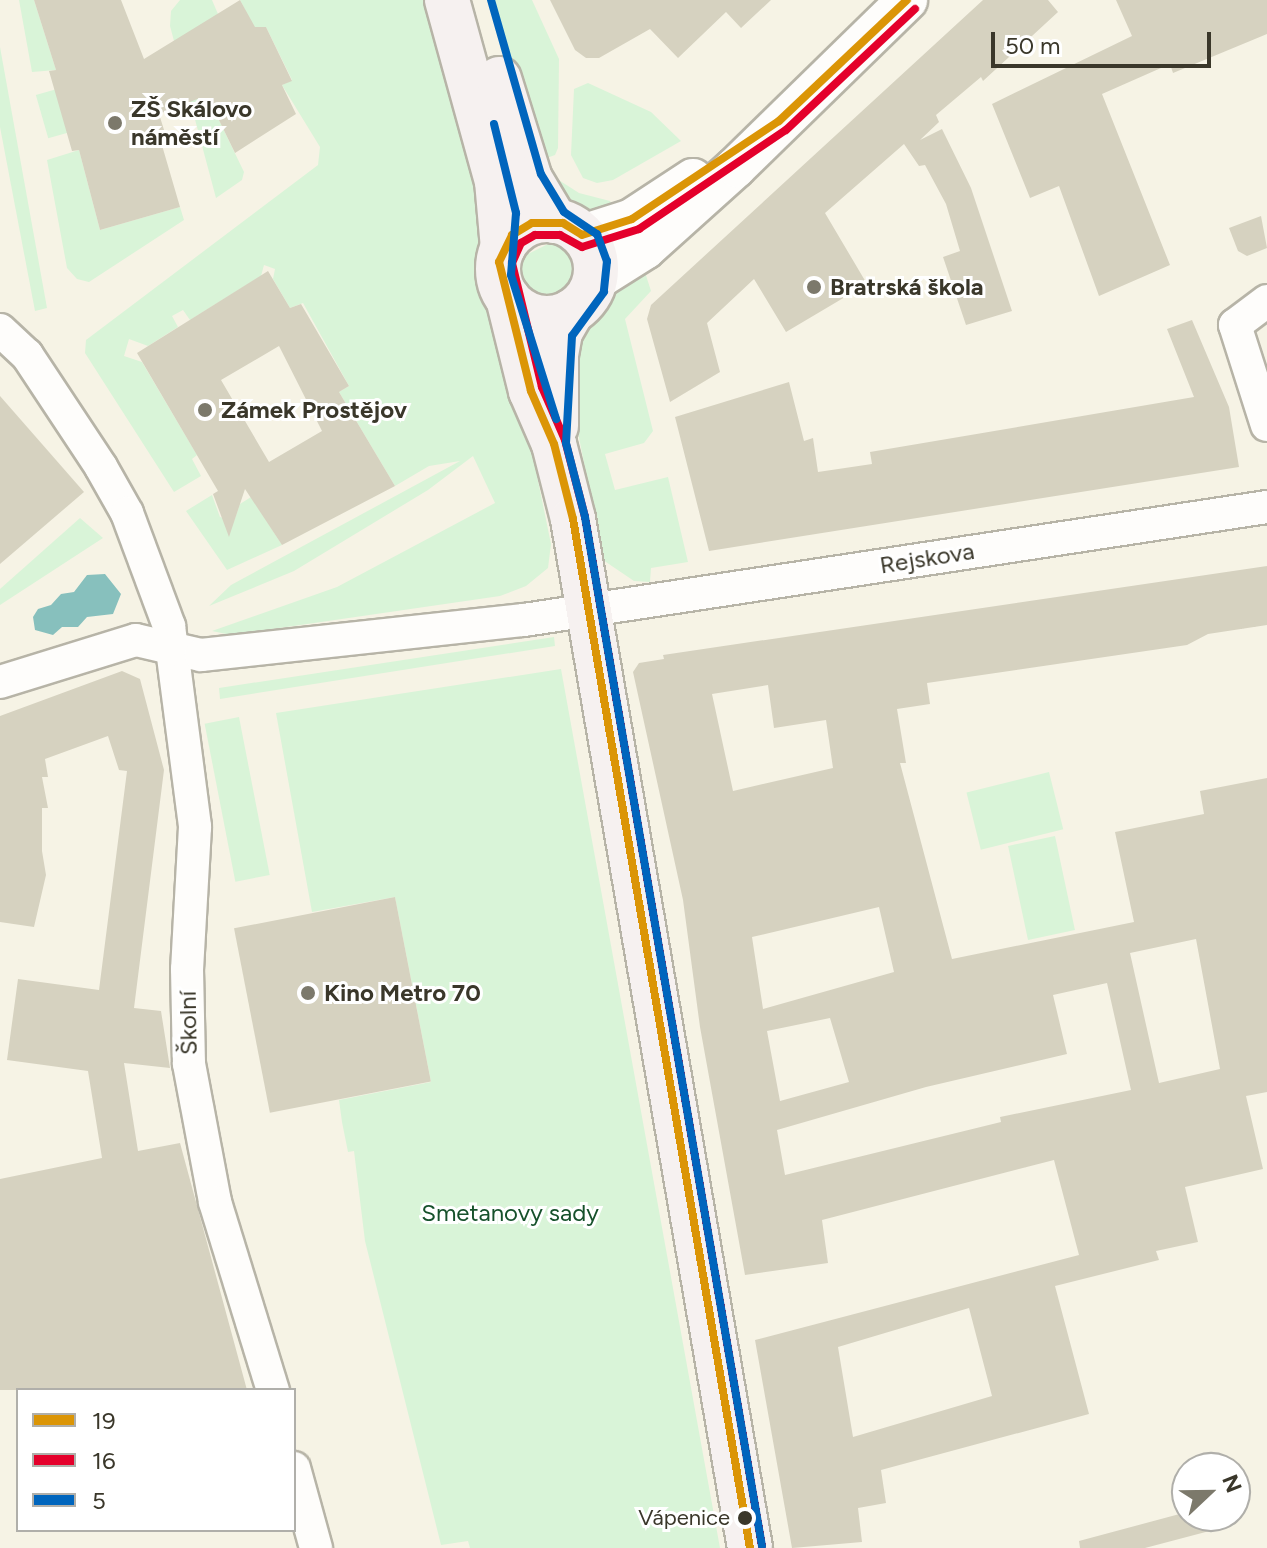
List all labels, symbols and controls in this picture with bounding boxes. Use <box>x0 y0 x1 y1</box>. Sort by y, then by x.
scale bar <box>995 16 1215 66</box>
text: 50 m <box>1005 31 1061 60</box>
place label: ZŠ Skálovo náměstí <box>131 95 252 151</box>
marker: ZŠ Skálovo náměstí <box>106 114 124 132</box>
place label: Bratrská škola <box>830 273 984 301</box>
marker: Bratrská škola <box>805 278 823 296</box>
place label: Zámek Prostějov <box>221 396 407 424</box>
marker: Zámek Prostějov <box>196 401 214 419</box>
street label: Rejskova <box>878 536 976 580</box>
place label: Kino Metro 70 <box>324 979 481 1007</box>
marker: Kino Metro 70 <box>299 984 317 1002</box>
street label: Školní <box>173 991 203 1055</box>
park label: Smetanovy sady <box>421 1199 599 1227</box>
legend <box>16 1388 296 1532</box>
text: 19 <box>92 1406 116 1435</box>
text: 16 <box>92 1446 116 1475</box>
north arrow <box>1171 1452 1251 1532</box>
text: N <box>1216 1471 1248 1497</box>
text: 5 <box>92 1486 106 1515</box>
place label: Vápenice <box>638 1505 730 1531</box>
marker: Vápenice <box>737 1510 753 1526</box>

